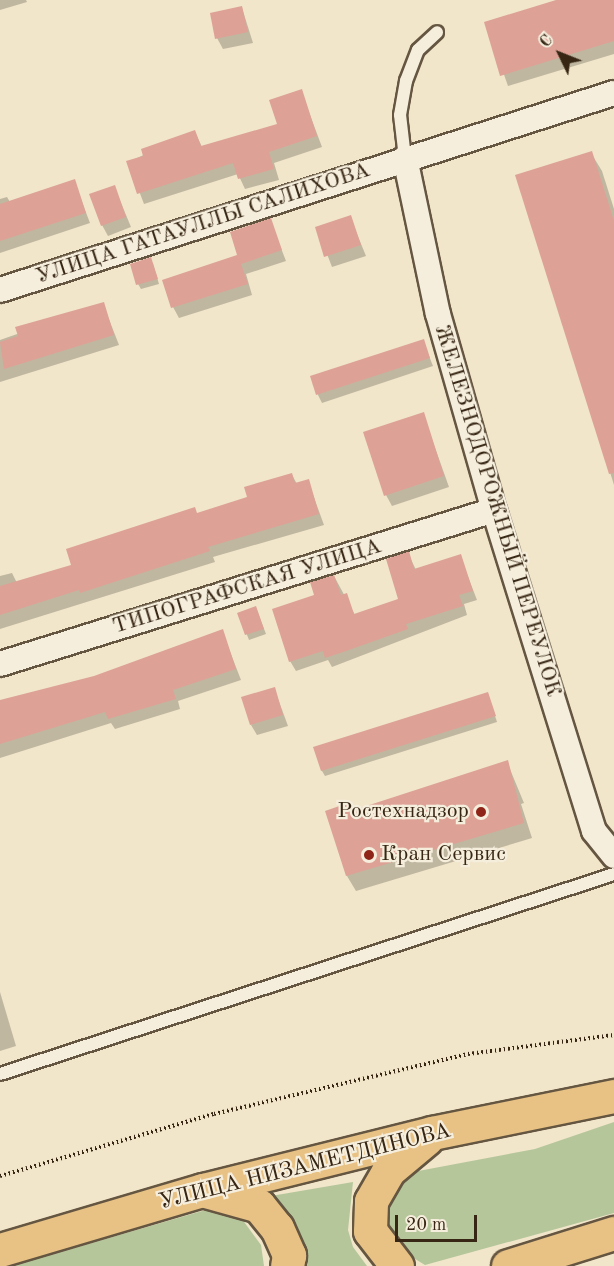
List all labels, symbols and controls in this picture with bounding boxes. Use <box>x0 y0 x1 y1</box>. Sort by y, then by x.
north arrow <box>530 24 590 84</box>
text: С <box>537 32 556 51</box>
street label: УЛИЦА ГАТАУЛЛЫ САЛИХОВА <box>32 157 374 291</box>
street label: ЖЕЛЕЗНОДОРОЖНЫЙ ПЕРЕУЛОК <box>428 322 566 700</box>
street label: ТИПОГРАФСКАЯ УЛИЦА <box>109 533 385 641</box>
place label: Ростехнадзор <box>337 799 469 825</box>
marker: Ростехнадзор <box>474 805 488 819</box>
place label: Кран Сервис <box>381 842 506 868</box>
marker: Кран Сервис <box>362 848 376 862</box>
street label: УЛИЦА НИЗАМЕТДИНОВА <box>156 1118 454 1216</box>
scale bar <box>398 1203 480 1241</box>
text: 20 m <box>406 1216 446 1234</box>

